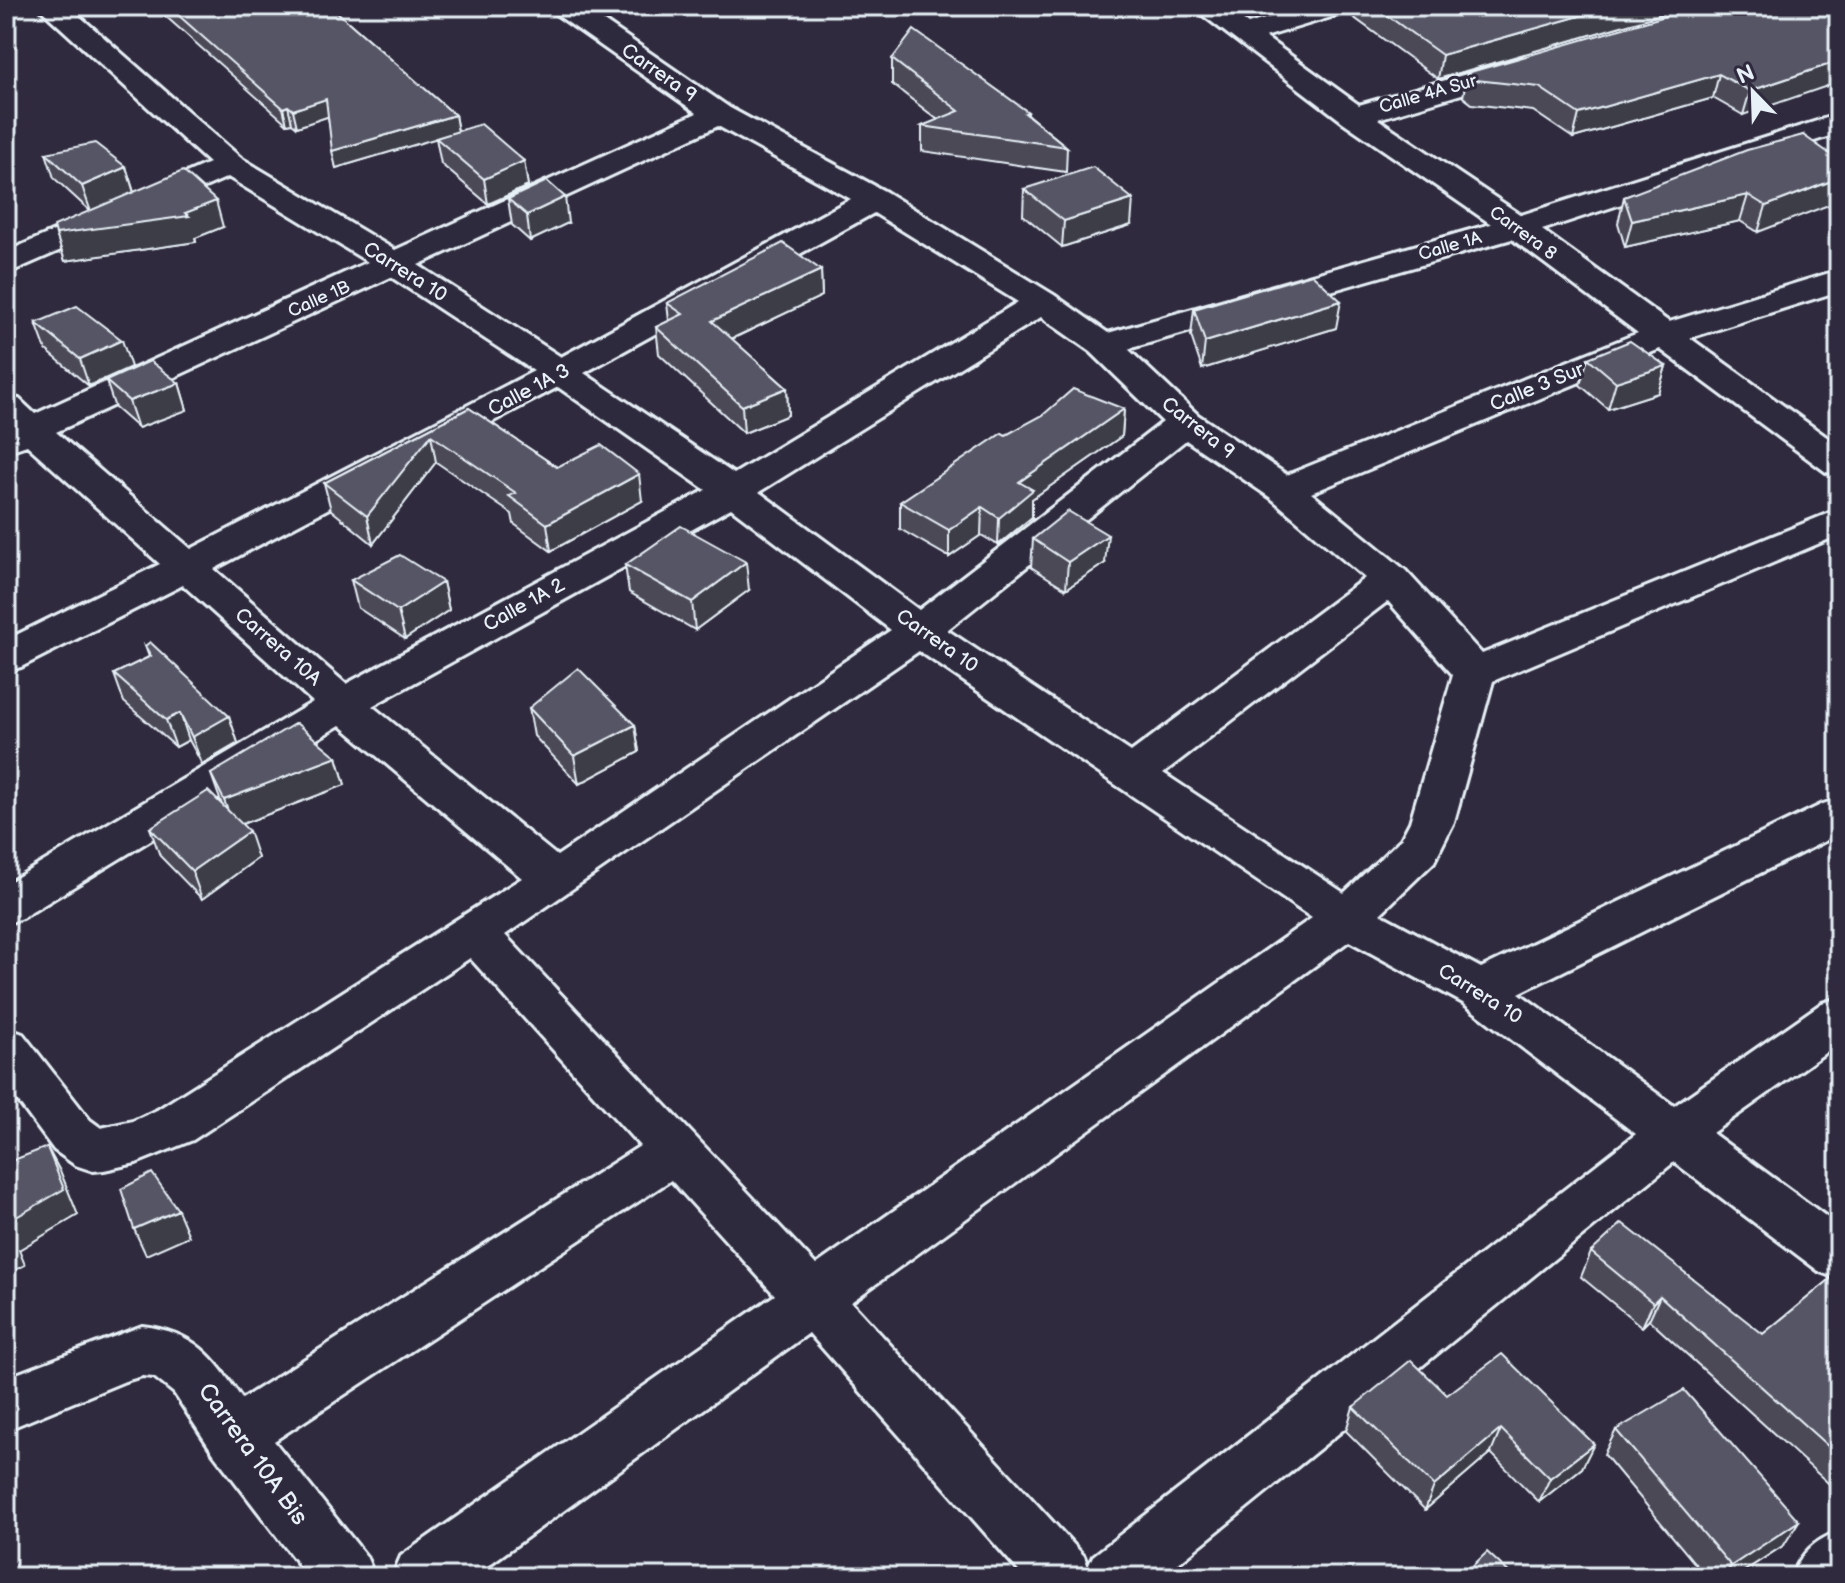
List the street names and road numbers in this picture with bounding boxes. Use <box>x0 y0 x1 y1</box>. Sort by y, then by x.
street label: Carrera 9 <box>617 38 701 108</box>
street label: Calle 4A Sur <box>1377 70 1480 118</box>
street label: Carrera 8 <box>1485 202 1561 264</box>
street label: Calle 1A <box>1416 227 1484 265</box>
street label: Carrera 10 <box>359 237 451 307</box>
street label: Calle 1B <box>285 276 353 322</box>
street label: Calle 3 Sur <box>1486 357 1588 417</box>
street label: Calle 1A 3 <box>484 358 574 422</box>
street label: Carrera 9 <box>1157 392 1239 464</box>
street label: Calle 1A 2 <box>479 573 569 637</box>
street label: Carrera 10A <box>230 603 327 692</box>
street label: Carrera 10 <box>891 604 983 678</box>
street label: Carrera 10 <box>1434 959 1526 1029</box>
street label: Carrera 10A Bis <box>192 1377 314 1531</box>

